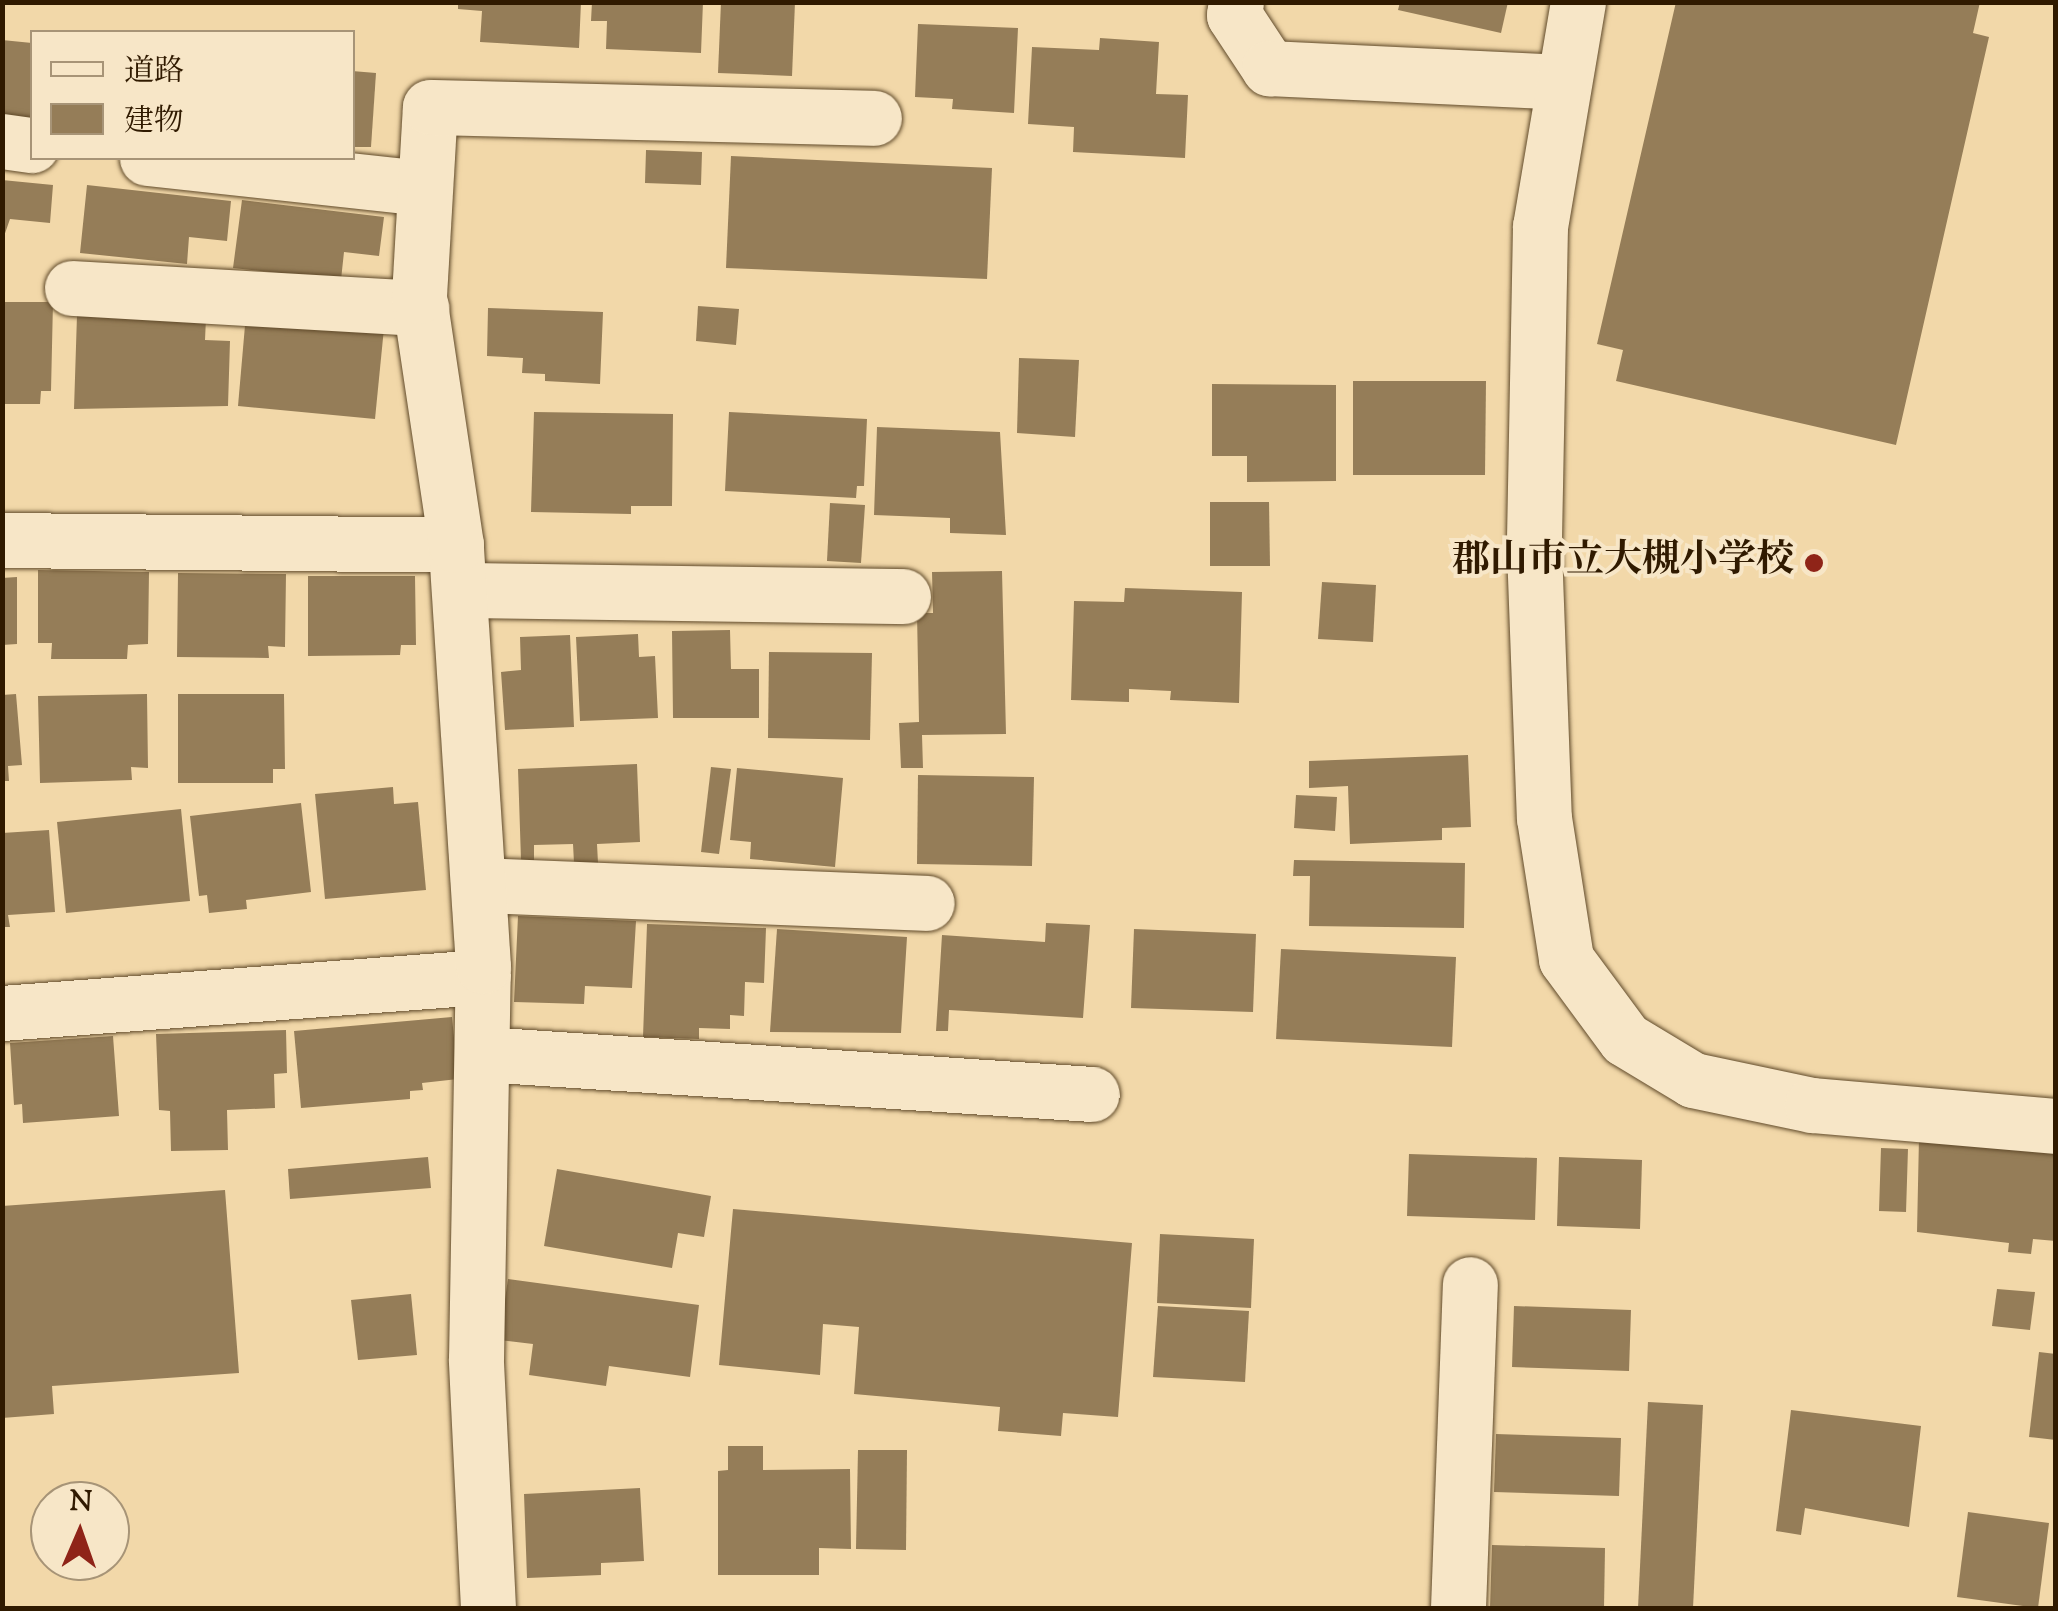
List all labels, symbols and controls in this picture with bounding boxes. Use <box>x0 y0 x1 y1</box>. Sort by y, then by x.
legend <box>30 30 355 160</box>
text: 道路 <box>124 51 184 94</box>
text: 建物 <box>124 101 184 144</box>
place label: 郡山市立大槻小学校 <box>1452 540 1794 586</box>
marker: 郡山市立大槻小学校 <box>1803 552 1825 574</box>
north arrow <box>30 1481 130 1581</box>
text: N <box>69 1483 93 1523</box>

